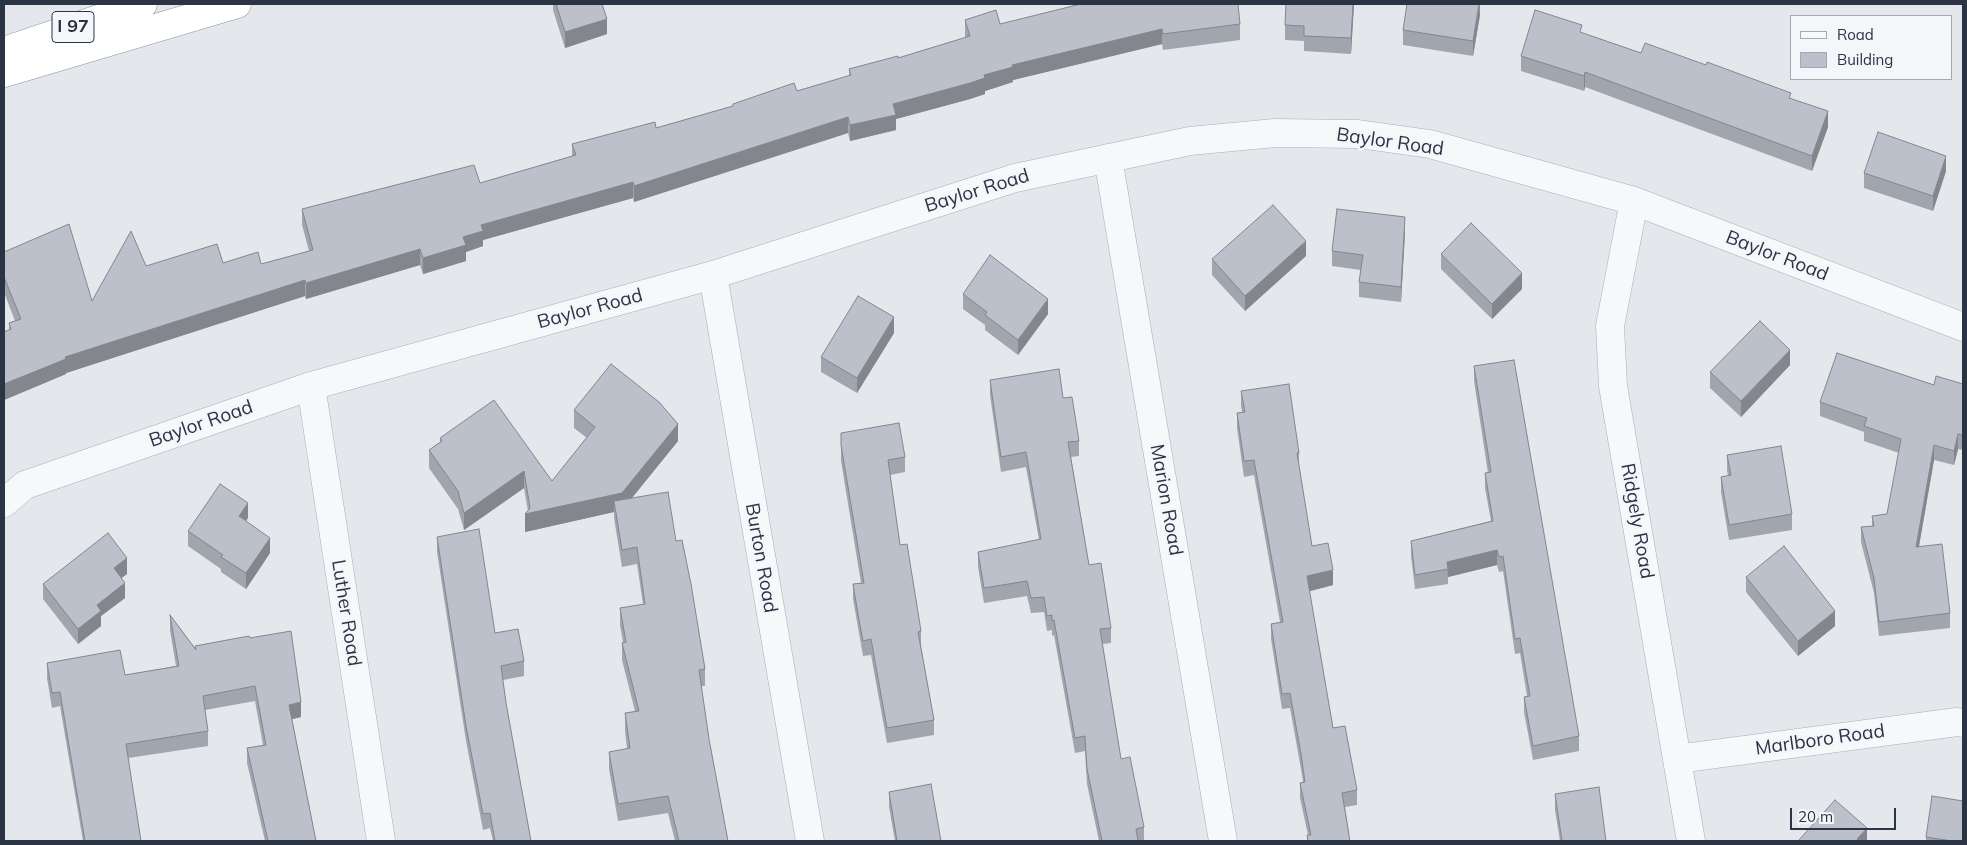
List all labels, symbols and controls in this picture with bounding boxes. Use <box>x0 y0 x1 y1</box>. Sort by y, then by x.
road number: I 97 <box>52 12 94 42</box>
legend <box>1790 15 1952 80</box>
text: Road <box>1837 25 1874 44</box>
text: Building <box>1837 50 1893 69</box>
street label: Baylor Road <box>1335 123 1445 161</box>
street label: Baylor Road <box>922 164 1032 218</box>
street label: Baylor Road <box>1722 226 1832 286</box>
street label: Baylor Road <box>535 284 645 334</box>
street label: Baylor Road <box>146 396 256 452</box>
street label: Marion Road <box>1145 443 1187 557</box>
street label: Ridgely Road <box>1616 461 1658 581</box>
street label: Burton Road <box>740 501 782 615</box>
street label: Luther Road <box>326 558 366 668</box>
street label: Marlboro Road <box>1754 720 1886 760</box>
scale bar <box>1792 798 1898 830</box>
text: 20 m <box>1798 807 1833 826</box>

